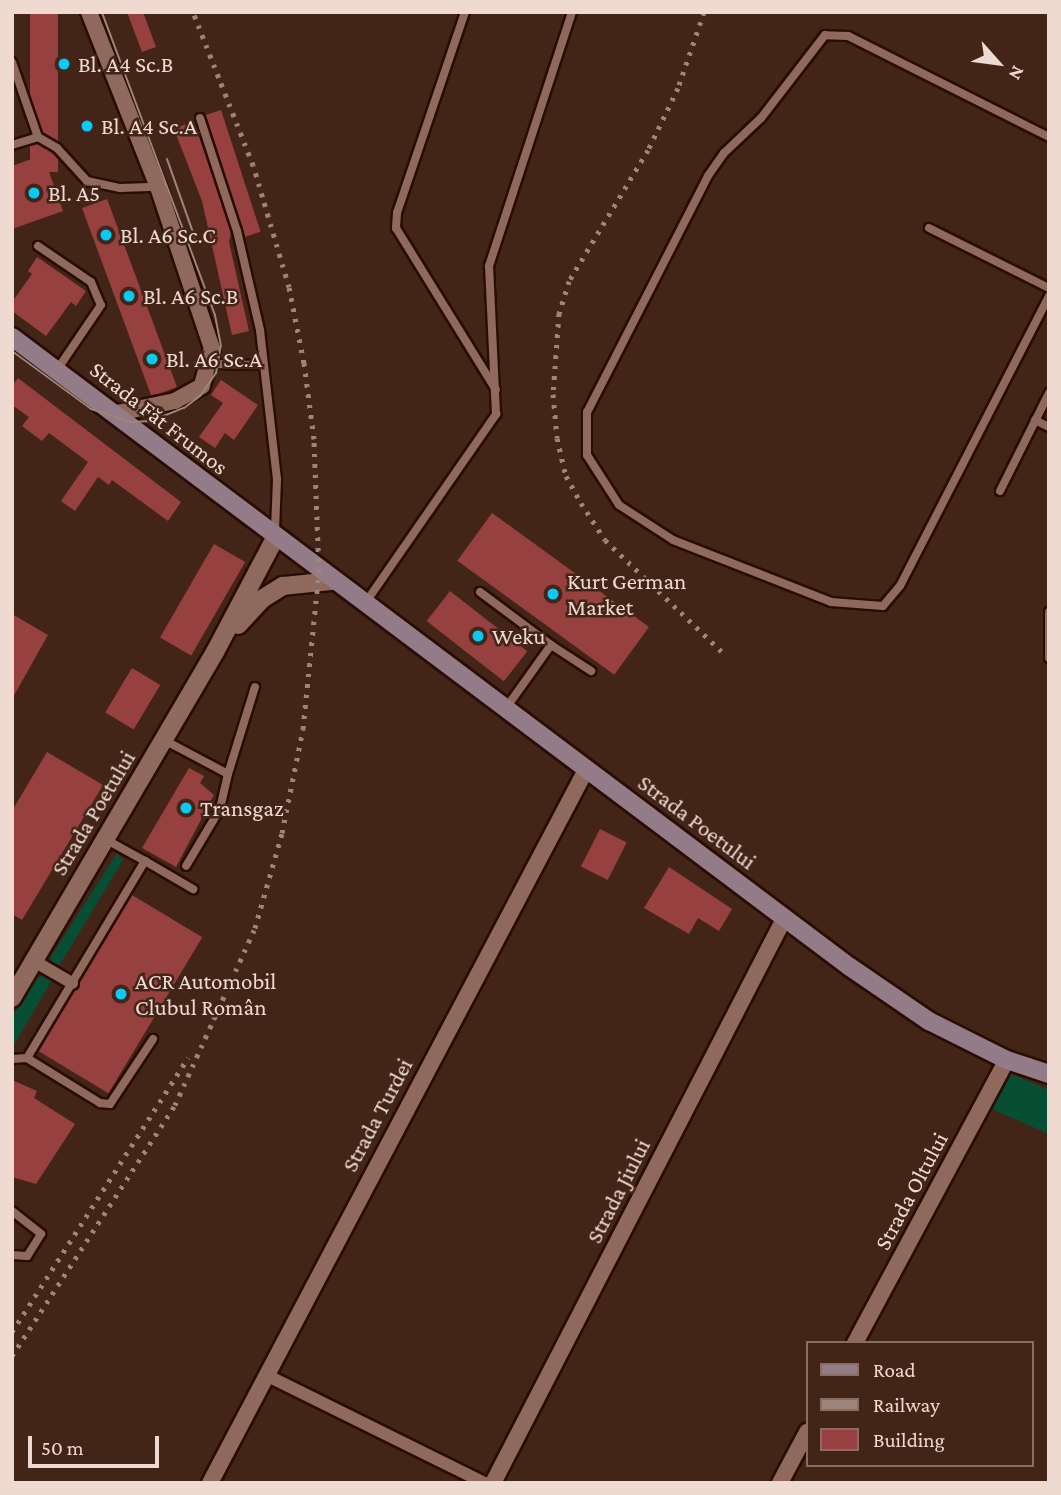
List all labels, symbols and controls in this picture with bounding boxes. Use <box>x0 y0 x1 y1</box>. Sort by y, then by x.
north arrow <box>963 28 1033 98</box>
place label: Bl. A4 Sc.B <box>78 50 173 78</box>
marker: Bl. A4 Sc.B <box>56 56 72 72</box>
text: N <box>1005 62 1029 84</box>
place label: Bl. A4 Sc.A <box>101 112 197 140</box>
marker: Bl. A4 Sc.A <box>79 118 95 134</box>
place label: Bl. A5 <box>48 179 100 207</box>
marker: Bl. A5 <box>26 185 42 201</box>
place label: Bl. A6 Sc.C <box>120 221 216 249</box>
marker: Bl. A6 Sc.C <box>98 227 114 243</box>
place label: Bl. A6 Sc.B <box>143 282 238 310</box>
marker: Bl. A6 Sc.B <box>121 288 137 304</box>
place label: Bl. A6 Sc.A <box>166 345 262 373</box>
marker: Bl. A6 Sc.A <box>144 351 160 367</box>
street label: Strada Făt Frumos <box>84 355 234 481</box>
place label: Kurt German Market <box>567 567 686 621</box>
marker: Kurt German Market <box>545 586 561 602</box>
place label: Weku <box>492 622 545 650</box>
marker: Weku <box>470 628 486 644</box>
street label: Strada Poetului <box>45 746 141 880</box>
street label: Strada Poetului <box>633 769 761 875</box>
place label: Transgaz <box>200 794 284 822</box>
marker: Transgaz <box>178 800 194 816</box>
place label: ACR Automobil Clubul Român <box>135 967 276 1021</box>
marker: ACR Automobil Clubul Român <box>113 986 129 1002</box>
street label: Strada Turdei <box>336 1054 418 1176</box>
street label: Strada Oltului <box>868 1127 954 1255</box>
street label: Strada Jiului <box>580 1134 656 1248</box>
legend <box>806 1341 1033 1467</box>
text: Road <box>873 1358 916 1382</box>
text: Railway <box>873 1393 940 1417</box>
scale bar <box>32 1422 163 1466</box>
text: Building <box>873 1428 945 1452</box>
text: 50 m <box>41 1436 84 1460</box>

